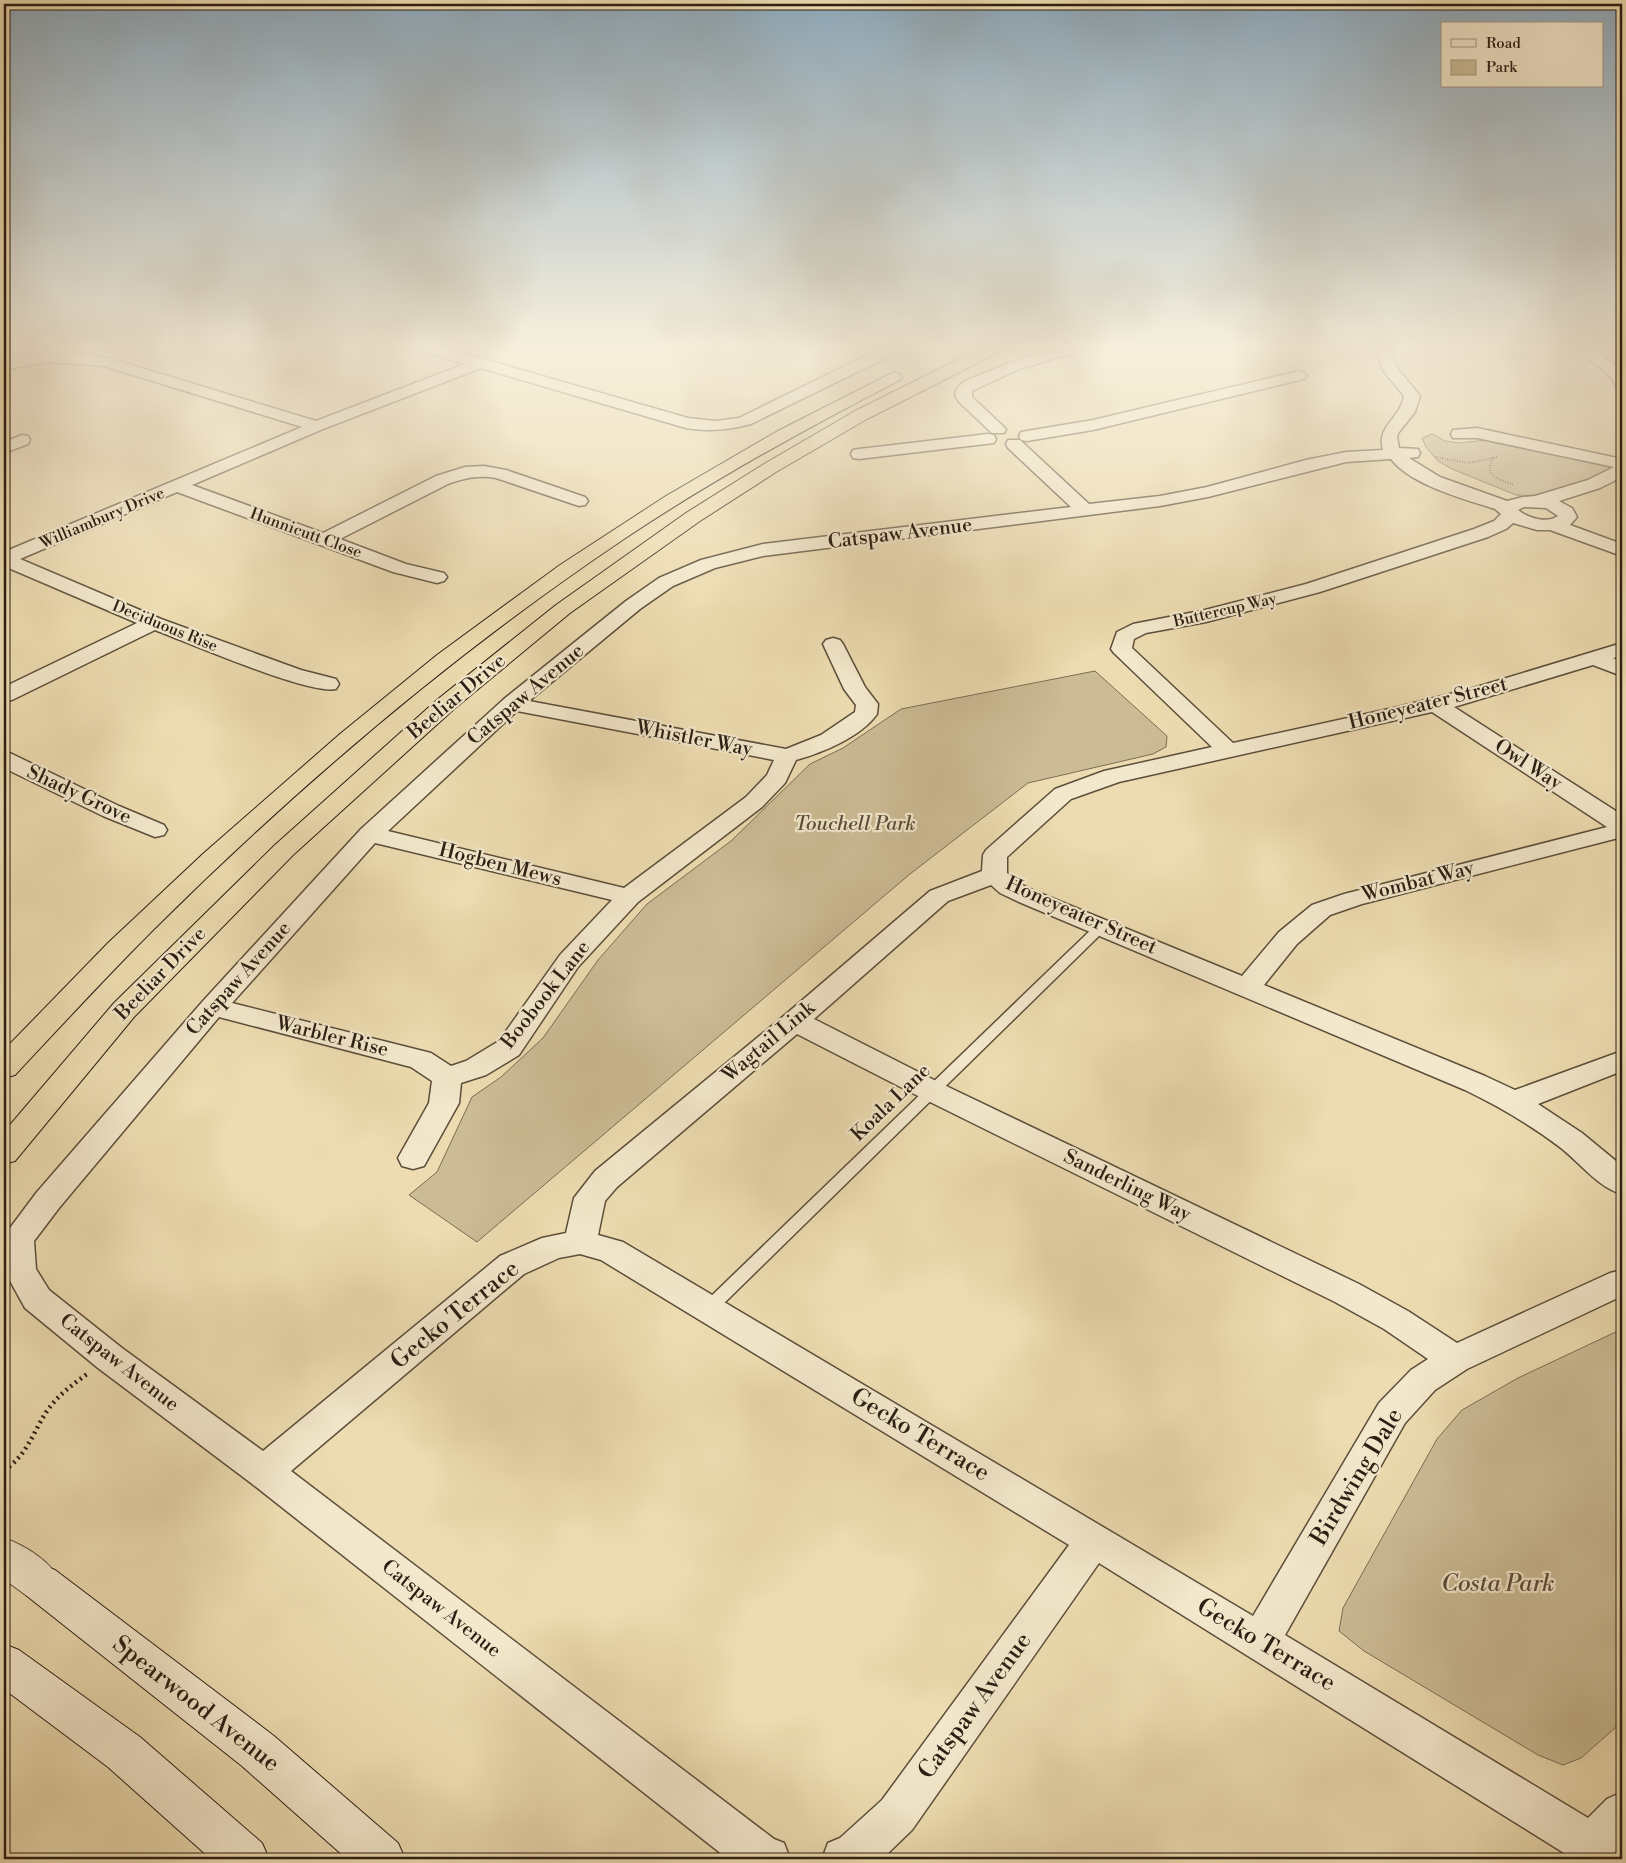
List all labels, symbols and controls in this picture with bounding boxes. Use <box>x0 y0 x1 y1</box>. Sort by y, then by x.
legend <box>1441 22 1604 88</box>
text: Road <box>1486 34 1521 53</box>
text: Park <box>1486 58 1518 77</box>
street label: Williambury Drive <box>36 483 167 554</box>
street label: Hunnicutt Close <box>247 503 365 563</box>
street label: Catspaw Avenue <box>826 513 974 555</box>
street label: Buttercup Way <box>1170 588 1279 632</box>
street label: Deciduous Rise <box>109 596 221 656</box>
street label: Catspaw Avenue <box>462 639 590 751</box>
street label: Beeliar Drive <box>402 649 511 746</box>
street label: Honeyeater Street <box>1346 672 1510 736</box>
street label: Whistler Way <box>633 715 755 763</box>
street label: Owl Way <box>1489 734 1567 796</box>
street label: Shady Grove <box>23 760 135 830</box>
park label: Touchell Park <box>794 812 916 837</box>
street label: Hogben Mews <box>436 838 564 892</box>
street label: Wombat Way <box>1358 856 1477 908</box>
street label: Honeyeater Street <box>1001 871 1161 961</box>
street label: Catspaw Avenue <box>181 917 297 1041</box>
street label: Beeliar Drive <box>109 922 212 1027</box>
street label: Boobook Lane <box>495 936 596 1055</box>
street label: Wagtail Link <box>717 995 822 1089</box>
street label: Warbler Rise <box>272 1011 391 1063</box>
street label: Koala Lane <box>846 1059 936 1147</box>
street label: Sanderling Way <box>1059 1144 1195 1228</box>
street label: Gecko Terrace <box>385 1254 525 1376</box>
street label: Catspaw Avenue <box>54 1308 184 1418</box>
street label: Gecko Terrace <box>845 1382 995 1488</box>
street label: Birdwing Dale <box>1304 1403 1410 1552</box>
street label: Catspaw Avenue <box>376 1554 506 1664</box>
park label: Costa Park <box>1441 1569 1555 1599</box>
street label: Gecko Terrace <box>1191 1592 1341 1698</box>
street label: Catspaw Avenue <box>912 1627 1038 1785</box>
street label: Spearwood Avenue <box>106 1629 286 1779</box>

